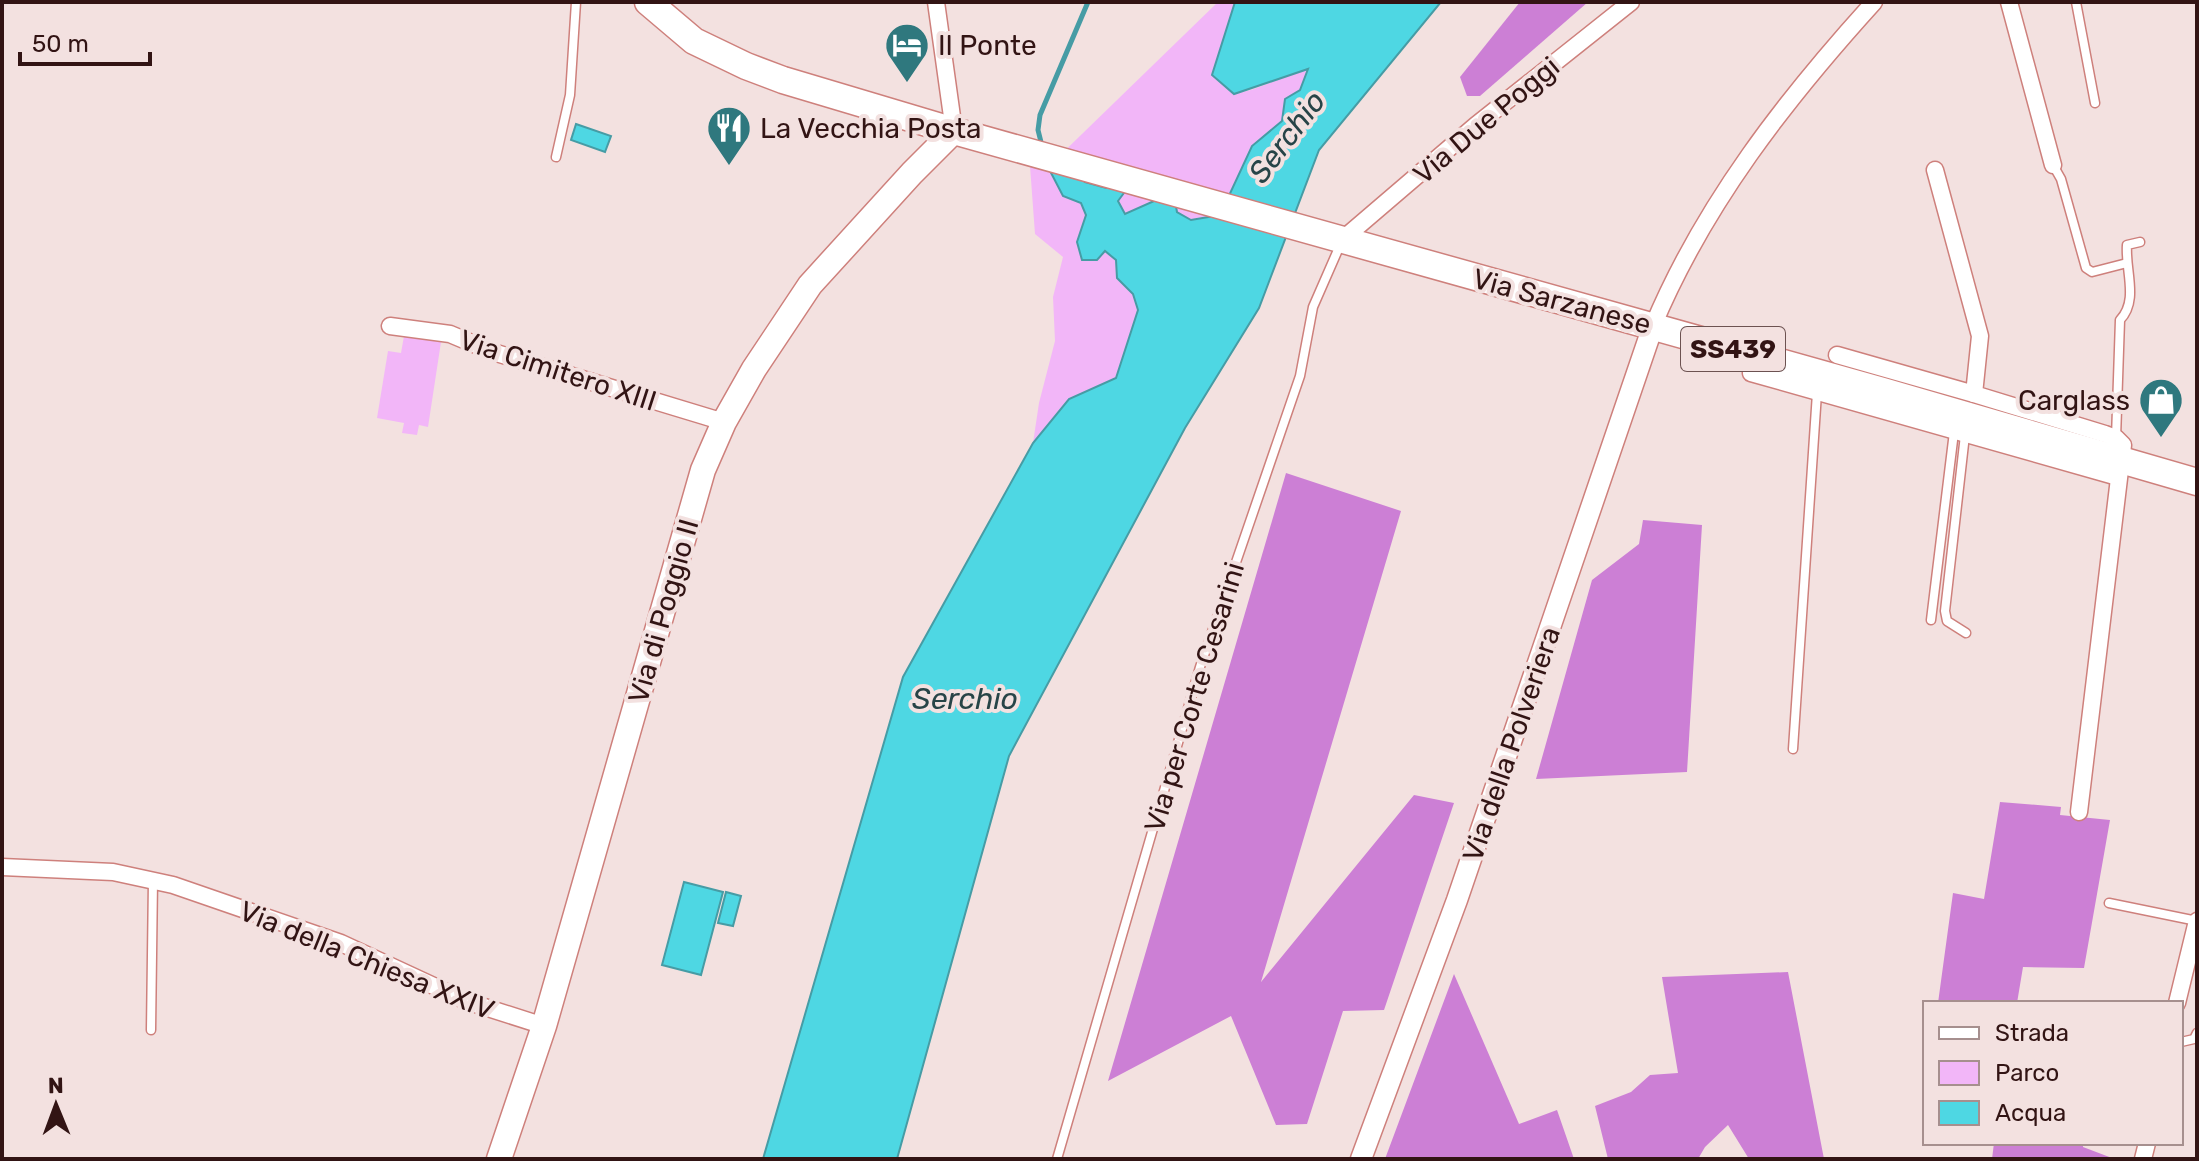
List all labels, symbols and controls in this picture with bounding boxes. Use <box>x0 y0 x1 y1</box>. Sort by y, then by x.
scale bar <box>20 16 150 66</box>
hotel icon: Il Ponte <box>883 21 931 84</box>
place label: Il Ponte <box>938 29 1037 62</box>
text: 50 m <box>32 30 89 58</box>
street label: Via Due Poggi <box>1407 50 1566 191</box>
water label: Serchio <box>1241 84 1333 190</box>
restaurant icon: La Vecchia Posta <box>705 104 753 167</box>
place label: La Vecchia Posta <box>760 112 981 145</box>
street label: Via Sarzanese <box>1469 262 1655 341</box>
street label: Via Cimitero XIII <box>455 323 660 418</box>
road number: SS439 <box>1681 327 1785 371</box>
shop icon: Carglass <box>2137 376 2185 439</box>
place label: Carglass <box>2018 384 2130 417</box>
street label: Via di Poggio II <box>621 515 706 707</box>
street label: Via per Corte Cesarini <box>1138 558 1251 836</box>
street label: Via della Polveriera <box>1456 623 1567 866</box>
water label: Serchio <box>912 681 1018 717</box>
street label: Via della Chiesa XXIV <box>235 894 499 1027</box>
legend <box>1923 1001 2183 1145</box>
text: Strada <box>1995 1019 2069 1047</box>
text: Parco <box>1995 1059 2059 1087</box>
north arrow <box>16 1065 96 1145</box>
text: N <box>48 1072 64 1099</box>
text: Acqua <box>1995 1099 2066 1127</box>

